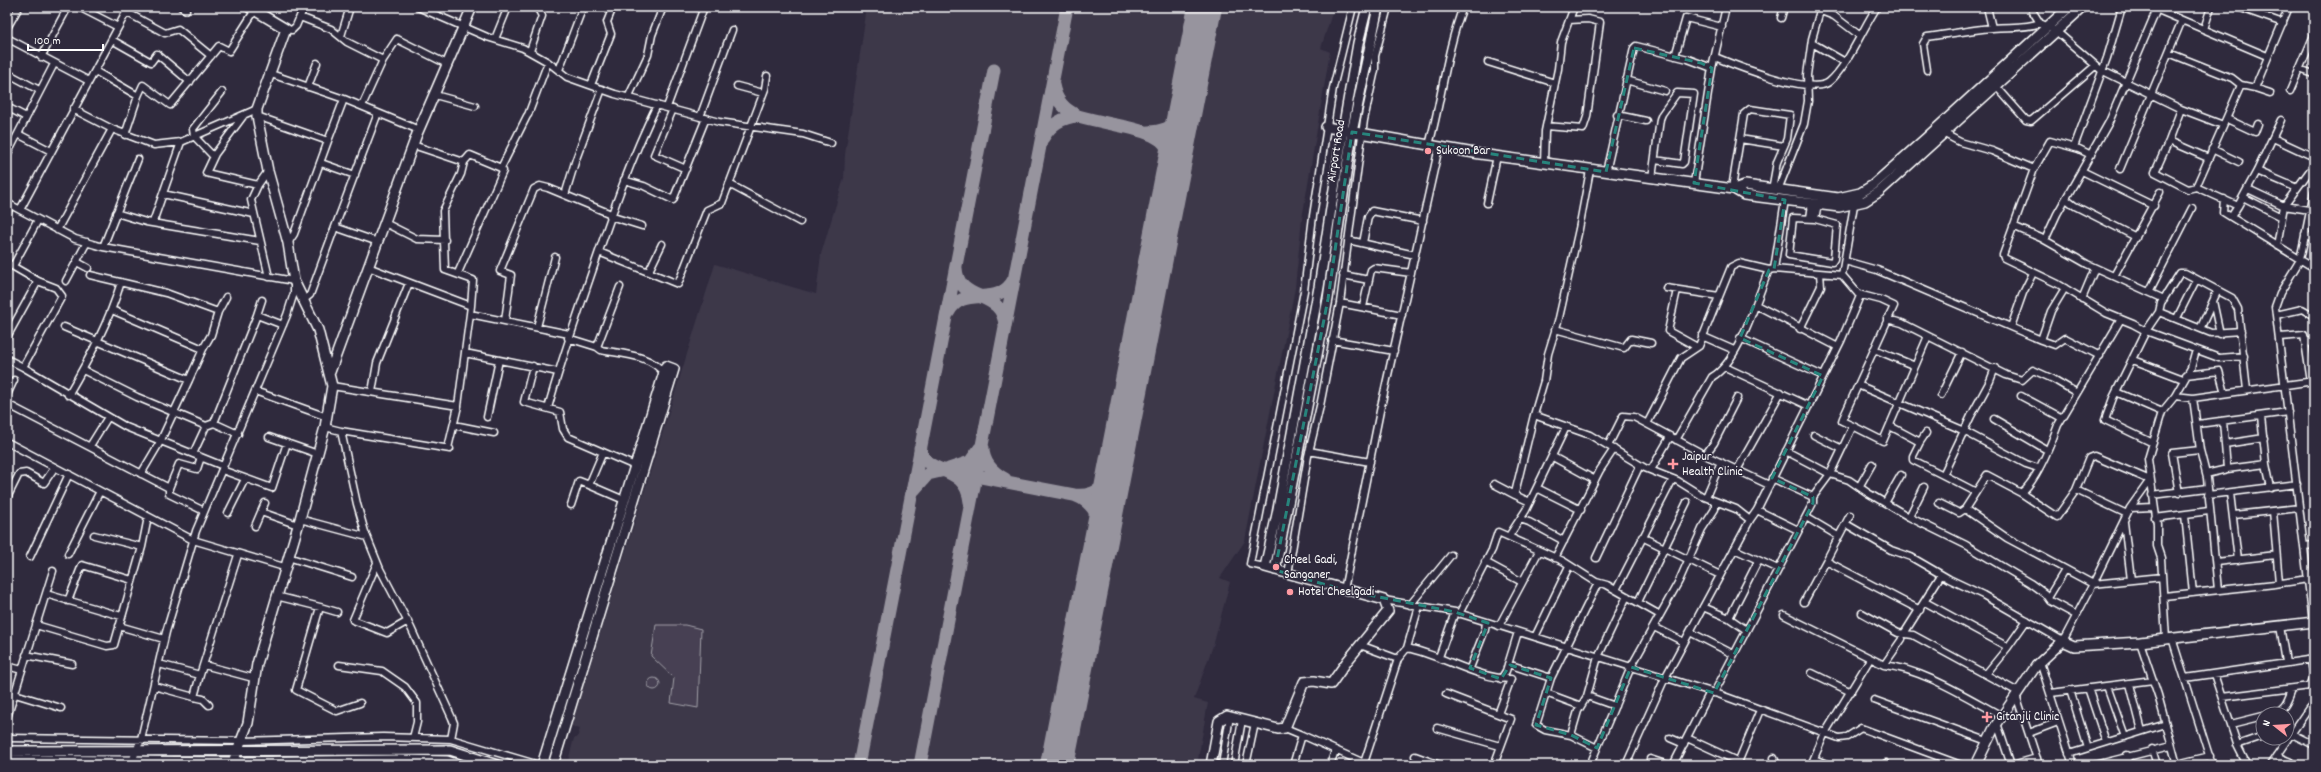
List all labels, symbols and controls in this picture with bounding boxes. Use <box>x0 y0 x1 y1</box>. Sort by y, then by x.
scale bar <box>28 26 103 52</box>
text: 100 m <box>34 33 61 50</box>
street label: Airport Road <box>1323 118 1351 184</box>
place label: Sukoon Bar <box>1436 142 1490 161</box>
marker: Sukoon Bar <box>1423 146 1433 156</box>
place label: Jaipur Health Clinic <box>1682 448 1743 482</box>
marker: Jaipur Health Clinic <box>1667 458 1679 470</box>
place label: Cheel Gadi, Sanganer <box>1284 551 1338 585</box>
marker: Cheel Gadi, Sanganer <box>1271 562 1281 572</box>
place label: Hotel Cheelgadi <box>1298 583 1375 602</box>
marker: Hotel Cheelgadi <box>1285 587 1295 597</box>
north arrow <box>2255 706 2295 746</box>
place label: Gitanjli Clinic <box>1996 708 2059 727</box>
marker: Gitanjli Clinic <box>1981 711 1993 723</box>
text: N <box>2259 718 2276 729</box>

